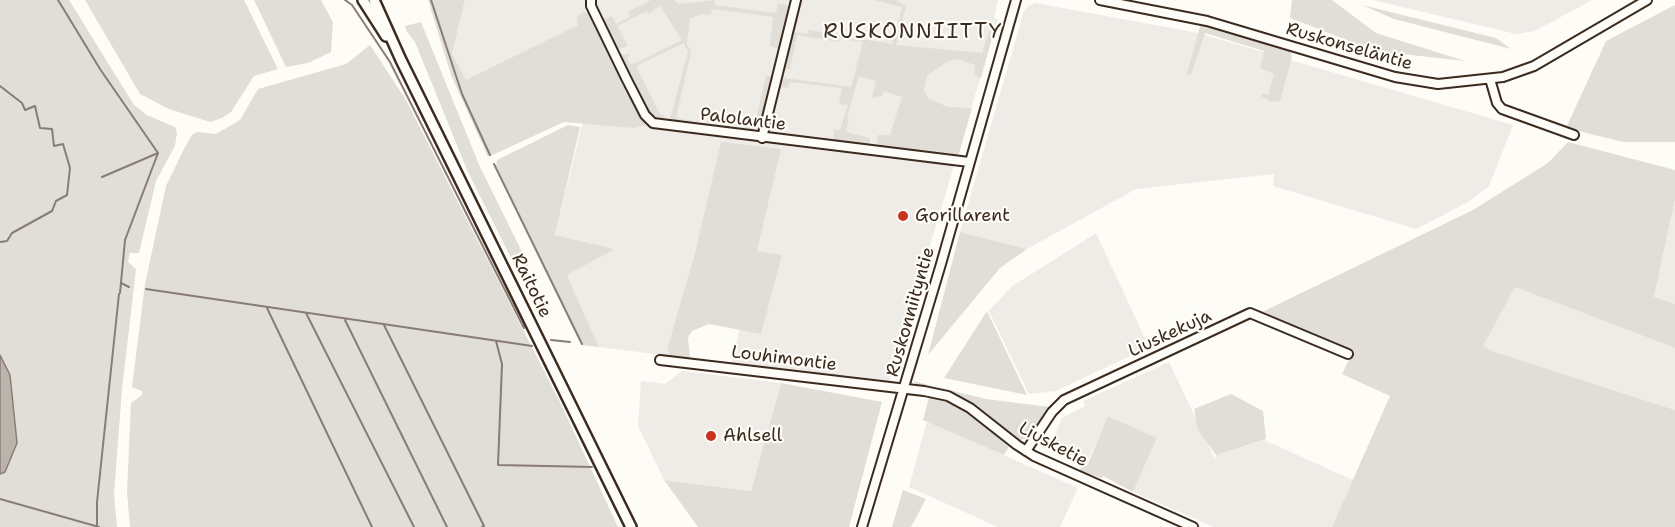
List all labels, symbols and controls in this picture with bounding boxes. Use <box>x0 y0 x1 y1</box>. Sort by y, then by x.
street label: Ruskonseläntie <box>1283 19 1415 75</box>
district label: RUSKONNIITTY <box>823 20 1003 46</box>
street label: Palolantie <box>699 104 787 136</box>
place label: Gorillarent <box>915 205 1010 227</box>
marker: Gorillarent <box>896 209 910 223</box>
street label: Ruskonniityntie <box>882 245 940 379</box>
street label: Raitotie <box>506 250 556 322</box>
street label: Liuskekuja <box>1125 305 1215 363</box>
street label: Louhimontie <box>730 342 838 376</box>
street label: Liusketie <box>1015 418 1091 472</box>
place label: Ahlsell <box>723 425 782 447</box>
marker: Ahlsell <box>704 429 718 443</box>

